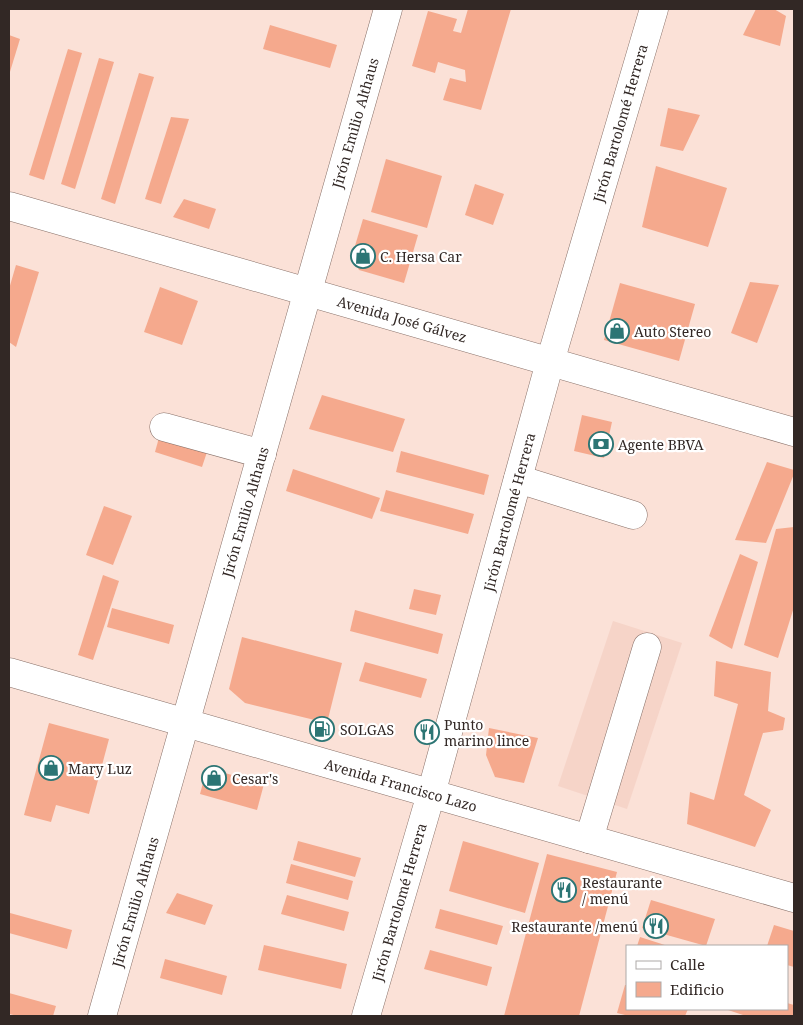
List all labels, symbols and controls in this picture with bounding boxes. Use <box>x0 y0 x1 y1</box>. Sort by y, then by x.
street label: Jirón Bartolomé Herrera <box>588 42 652 205</box>
street label: Jirón Emilio Althaus <box>327 56 383 191</box>
shop icon: C. Hersa Car <box>350 243 376 269</box>
place label: C. Hersa Car <box>380 247 462 266</box>
street label: Avenida José Gálvez <box>335 291 469 347</box>
shop icon: Auto Stereo <box>604 318 630 344</box>
place label: Auto Stereo <box>634 322 711 341</box>
street label: Jirón Bartolomé Herrera <box>478 430 539 594</box>
bank icon: Agente BBVA <box>588 431 614 457</box>
place label: Agente BBVA <box>618 435 704 454</box>
street label: Jirón Emilio Althaus <box>217 445 273 580</box>
place label: Punto marino lince <box>444 715 529 750</box>
fuel station icon: SOLGAS <box>309 716 335 742</box>
restaurant icon: Punto marino lince <box>414 719 440 745</box>
place label: SOLGAS <box>340 720 394 739</box>
street label: Avenida Francisco Lazo <box>323 754 479 816</box>
shop icon: Mary Luz <box>38 755 64 781</box>
place label: Mary Luz <box>68 759 132 778</box>
shop icon: Cesar's <box>201 765 227 791</box>
place label: Cesar's <box>232 769 278 788</box>
street label: Jirón Bartolomé Herrera <box>367 821 431 984</box>
street label: Jirón Emilio Althaus <box>107 835 163 970</box>
place label: Restaurante / menú <box>582 873 662 908</box>
restaurant icon: Restaurante / menú <box>551 877 577 903</box>
restaurant icon: Restaurante /menú <box>643 913 669 939</box>
place label: Restaurante /menú <box>511 917 638 936</box>
legend <box>626 945 788 1010</box>
text: Calle <box>670 954 705 974</box>
text: Edificio <box>670 979 724 999</box>

